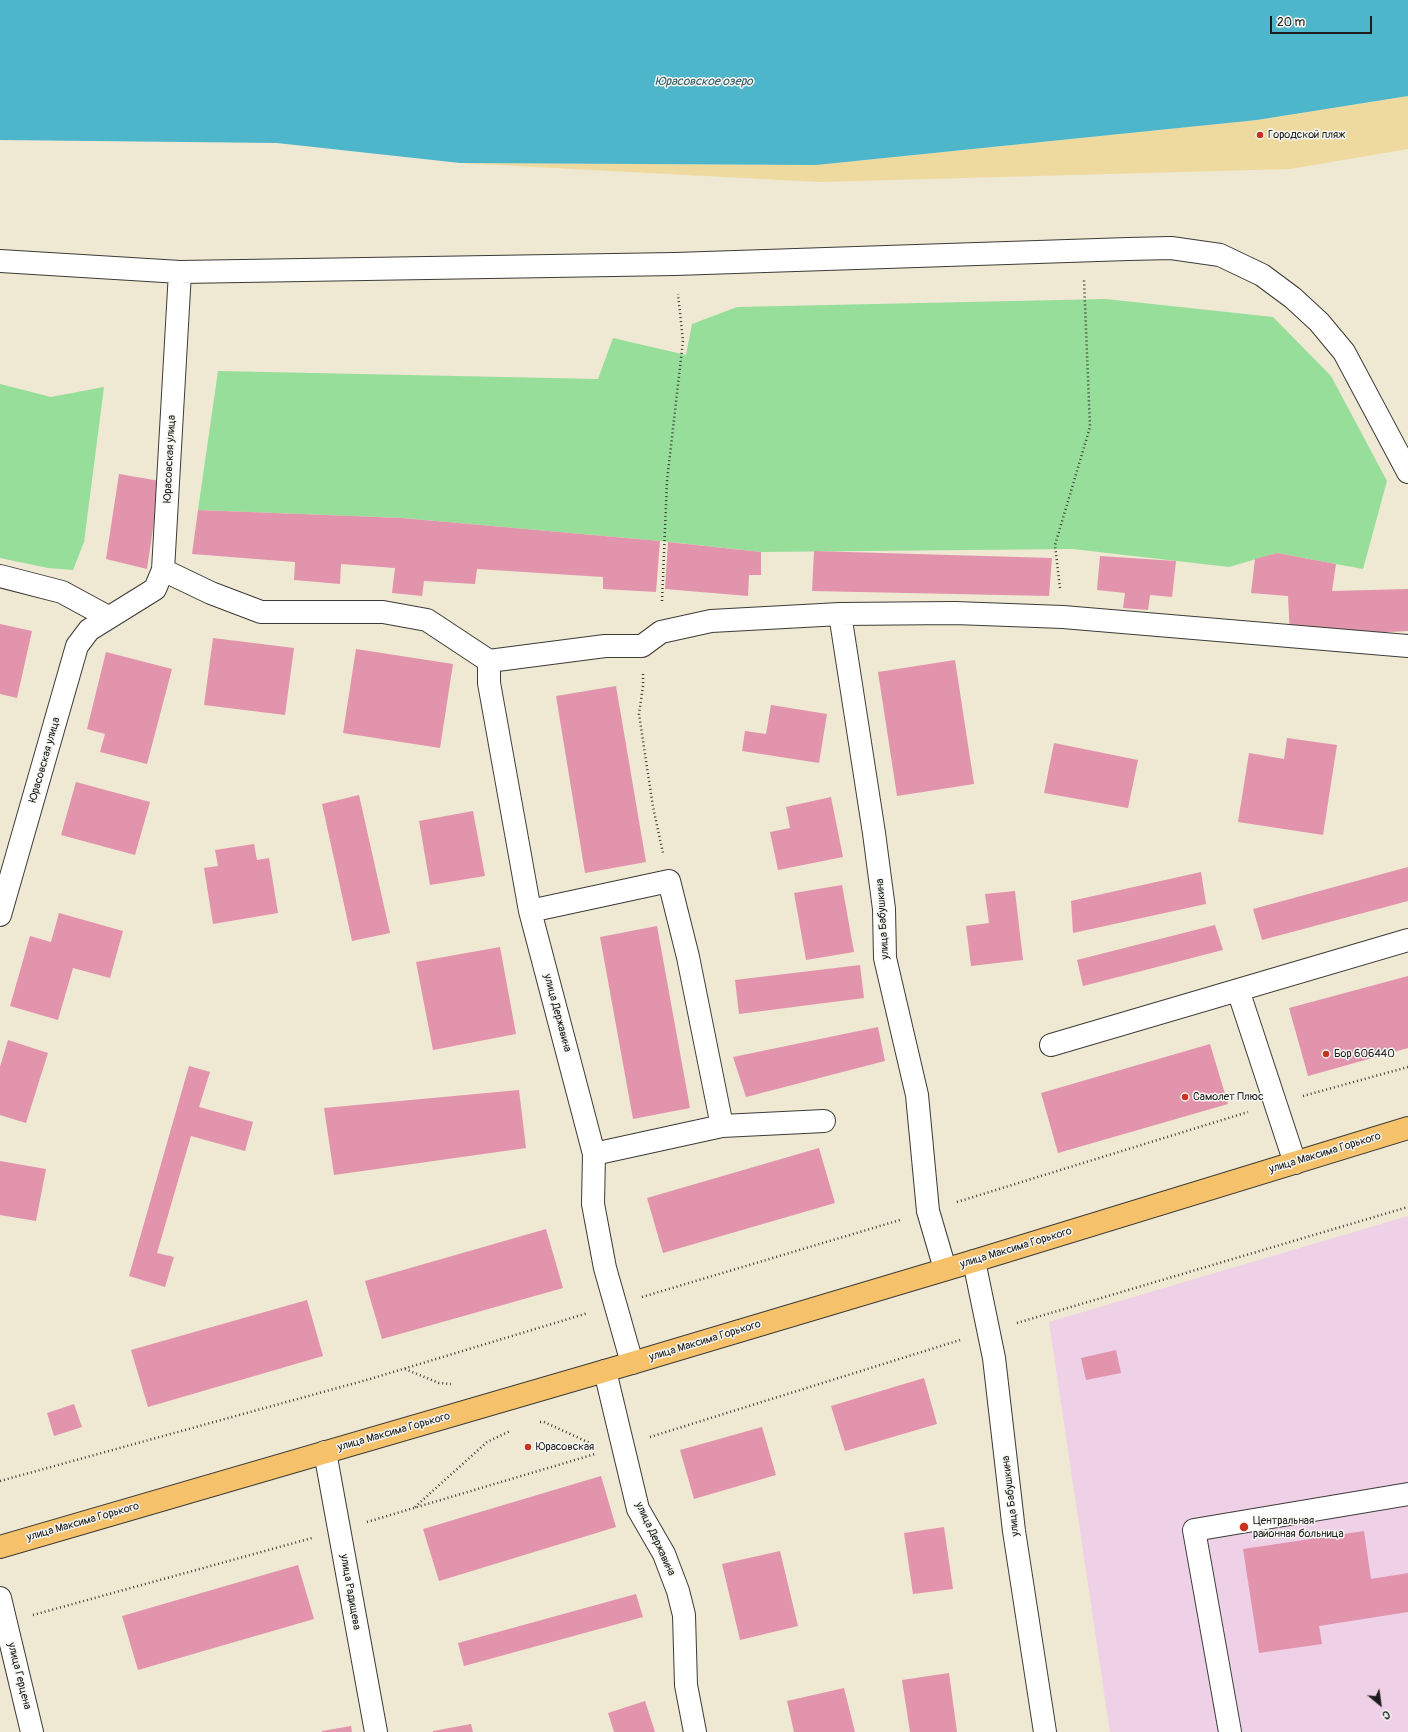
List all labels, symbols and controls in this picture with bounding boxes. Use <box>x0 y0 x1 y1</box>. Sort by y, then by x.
scale bar <box>1272 8 1374 34</box>
text: 20 m <box>1277 15 1305 30</box>
water label: Юрасовское озеро <box>655 75 753 89</box>
place label: Городской пляж <box>1268 128 1345 142</box>
marker: Городской пляж <box>1255 130 1265 140</box>
street label: Юрасовская улица <box>161 415 179 503</box>
street label: Юрасовская улица <box>27 716 63 804</box>
street label: улица Бабушкина <box>874 878 892 960</box>
street label: улица Державина <box>540 973 574 1053</box>
place label: Бор 606440 <box>1334 1047 1395 1061</box>
marker: Бор 606440 <box>1321 1049 1331 1059</box>
place label: Самолет Плюс <box>1193 1090 1264 1104</box>
marker: Самолет Плюс <box>1180 1092 1190 1102</box>
street label: улица Максима Горького <box>1267 1130 1383 1176</box>
street label: улица Максима Горького <box>958 1225 1074 1271</box>
street label: улица Максима Горького <box>647 1318 763 1364</box>
street label: улица Максима Горького <box>336 1410 452 1454</box>
place label: Юрасовская <box>536 1440 594 1454</box>
marker: Юрасовская <box>523 1442 533 1452</box>
street label: улица Бабушкина <box>1000 1455 1022 1537</box>
street label: улица Максима Горького <box>25 1500 141 1544</box>
street label: улица Державина <box>632 1500 678 1578</box>
place label: Центральная районная больница <box>1253 1514 1344 1540</box>
marker: Центральная районная больница <box>1238 1521 1250 1533</box>
street label: улица Радищева <box>337 1553 363 1631</box>
street label: улица Герцена <box>4 1641 34 1711</box>
north arrow <box>1360 1684 1400 1724</box>
text: С <box>1380 1708 1392 1722</box>

